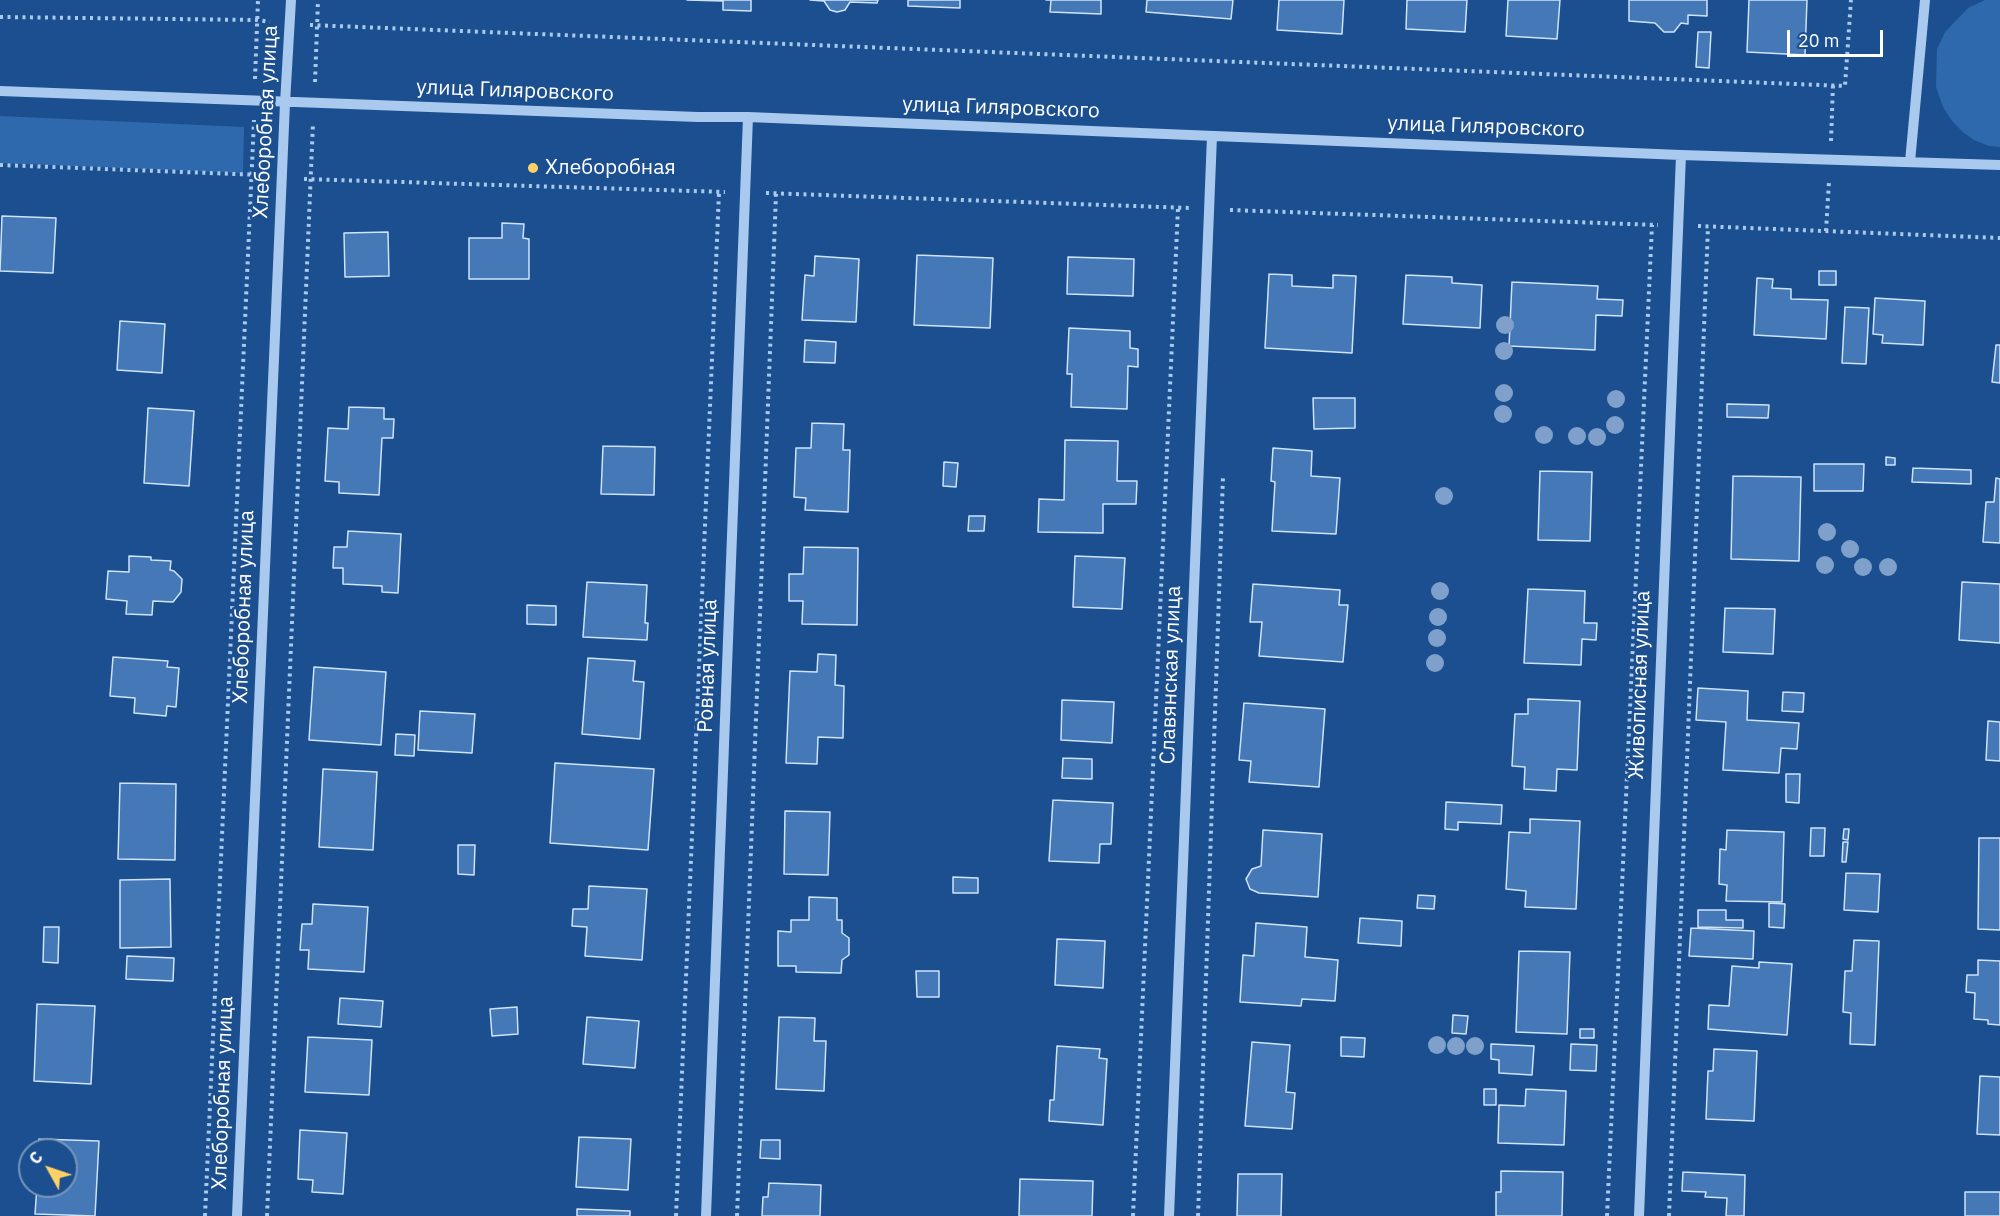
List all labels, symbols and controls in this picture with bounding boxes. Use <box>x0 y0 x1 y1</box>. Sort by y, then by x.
scale bar <box>1790 18 1886 56</box>
street label: Хлеборобная улица <box>248 25 284 219</box>
text: 20 m <box>1798 29 1840 52</box>
street label: улица Гиляровского <box>416 75 614 107</box>
street label: улица Гиляровского <box>902 92 1100 124</box>
street label: улица Гиляровского <box>1387 111 1585 143</box>
place label: Хлеборобная <box>545 155 676 181</box>
marker: Хлеборобная <box>526 161 540 175</box>
street label: Хлеборобная улица <box>228 510 260 704</box>
street label: Славянская улица <box>1155 585 1187 765</box>
street label: Живописная улица <box>1624 590 1656 780</box>
street label: Ровная улица <box>693 599 723 733</box>
street label: Хлеборобная улица <box>207 996 239 1190</box>
north arrow <box>18 1138 78 1198</box>
text: С <box>25 1147 47 1168</box>

